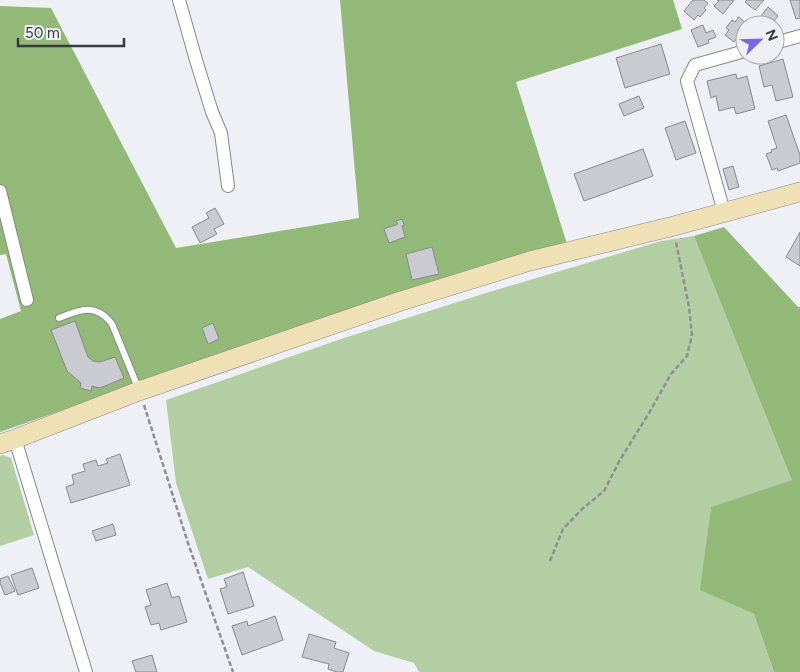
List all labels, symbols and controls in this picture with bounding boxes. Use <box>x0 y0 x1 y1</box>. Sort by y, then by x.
scale bar <box>18 15 124 47</box>
north arrow <box>735 15 785 65</box>
text: 50 m <box>25 24 60 42</box>
text: N <box>762 27 781 43</box>

